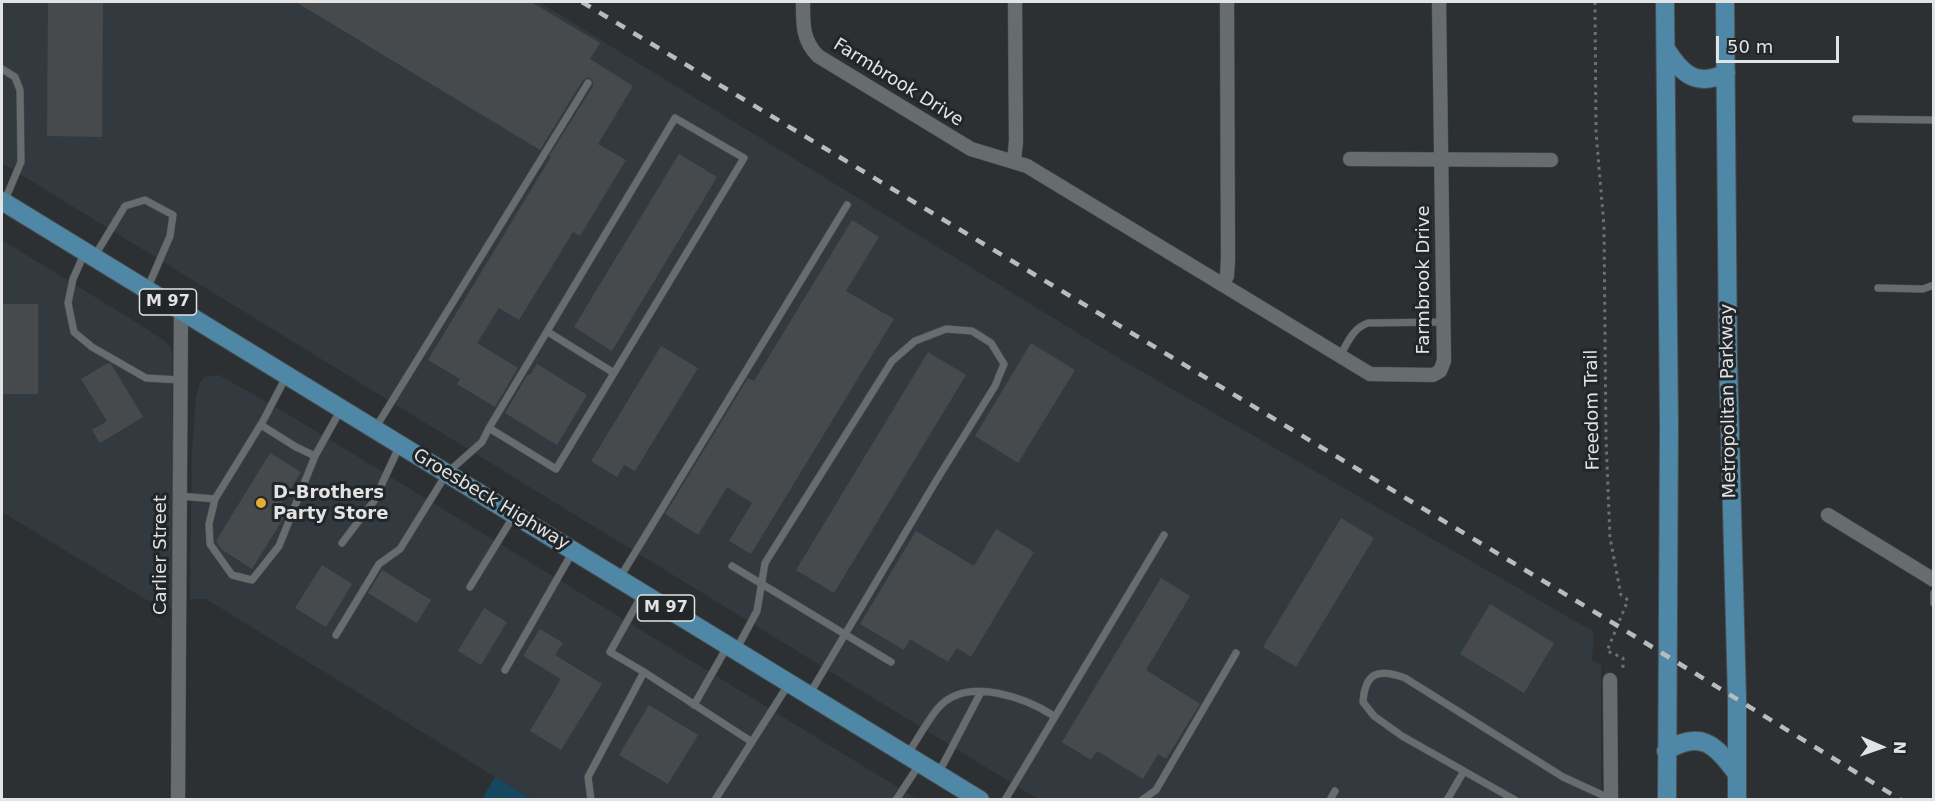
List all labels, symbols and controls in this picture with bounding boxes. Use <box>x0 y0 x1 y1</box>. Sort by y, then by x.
scale bar <box>1719 24 1842 62</box>
street label: Farmbrook Drive <box>829 34 967 132</box>
text: 50 m <box>1727 36 1773 57</box>
street label: Farmbrook Drive <box>1413 206 1435 354</box>
road number: M 97 <box>140 289 196 315</box>
street label: Metropolitan Parkway <box>1717 304 1741 498</box>
street label: Freedom Trail <box>1581 349 1605 471</box>
street label: Groesbeck Highway <box>409 445 573 555</box>
place label: D-Brothers Party Store <box>273 482 388 524</box>
street label: Carlier Street <box>150 495 172 615</box>
marker: D-Brothers Party Store <box>254 496 268 510</box>
road number: M 97 <box>638 595 694 621</box>
north arrow <box>1851 717 1911 777</box>
text: N <box>1890 741 1909 755</box>

